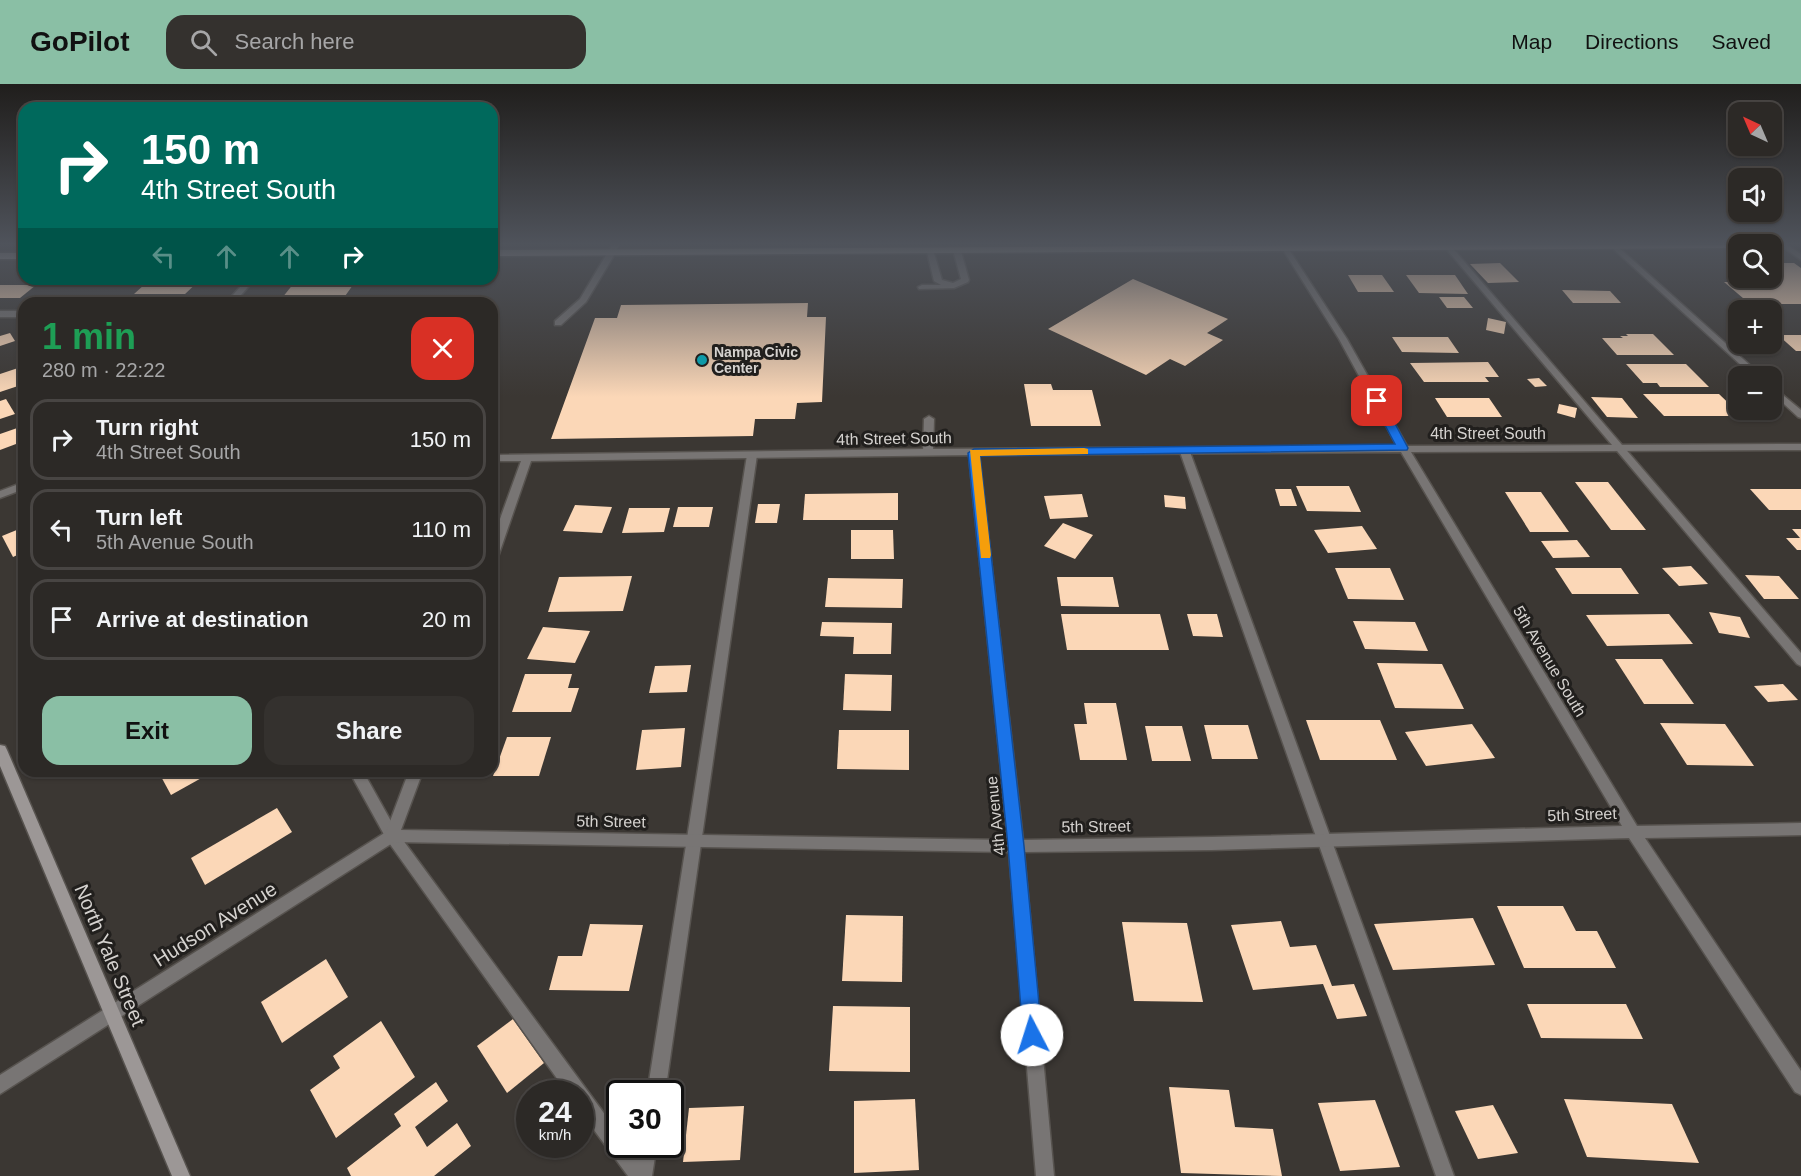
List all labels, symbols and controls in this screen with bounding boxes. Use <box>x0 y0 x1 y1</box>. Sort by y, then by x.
search box <box>166 15 586 69</box>
text: GoPilot <box>30 26 130 57</box>
icon: search <box>187 26 220 59</box>
text: Search here <box>235 29 354 54</box>
text: Map <box>1511 30 1552 53</box>
text: Directions <box>1585 30 1678 53</box>
text: Saved <box>1711 30 1771 53</box>
north arrow <box>1728 102 1782 156</box>
map controls <box>1728 102 1782 420</box>
icon: right <box>42 126 120 204</box>
text: 150 m <box>141 126 260 173</box>
button: sound <box>1728 168 1782 222</box>
text: 4th Street South <box>141 175 336 205</box>
button: search <box>1728 234 1782 288</box>
icon: left <box>147 240 180 273</box>
icon: ahead <box>210 240 243 273</box>
icon: ahead <box>273 240 306 273</box>
icon: right <box>336 240 369 273</box>
button: + <box>1728 300 1782 354</box>
text: 1 min <box>42 316 136 357</box>
button: close <box>411 317 474 380</box>
place label: Nampa Civic Center <box>714 344 798 376</box>
marker: Nampa Civic Center <box>695 353 709 367</box>
text: 280 m · 22:22 <box>42 359 165 381</box>
button: − <box>1728 366 1782 420</box>
pin <box>1351 375 1402 426</box>
icon: arrive <box>1360 384 1393 417</box>
text: Turn right <box>96 415 198 440</box>
icon: right <box>45 423 78 456</box>
street label: 4th Street South <box>1430 425 1546 442</box>
text: 150 m <box>410 427 471 452</box>
street label: 4th Street South <box>836 429 952 448</box>
text: 4th Street South <box>96 441 241 463</box>
text: Turn left <box>96 505 182 530</box>
icon: left <box>45 513 78 546</box>
text: 110 m <box>411 517 471 542</box>
text: 5th Avenue South <box>96 531 254 553</box>
icon: arrive <box>45 603 78 636</box>
street label: 5th Avenue South <box>1510 603 1589 720</box>
text: Arrive at destination <box>96 607 309 632</box>
text: 20 m <box>422 607 471 632</box>
button: Exit <box>42 696 252 765</box>
button: Share <box>264 696 474 765</box>
street label: 4th Avenue <box>983 775 1008 857</box>
street label: 5th Street <box>1547 805 1618 824</box>
street label: 5th Street <box>576 812 646 831</box>
street label: 5th Street <box>1061 817 1131 836</box>
street label: Hudson Avenue <box>149 877 281 971</box>
street label: North Yale Street <box>70 881 150 1029</box>
position arrow <box>1000 1003 1064 1067</box>
speed limit sign: 30 <box>606 1080 684 1158</box>
text: 24 <box>538 1095 572 1128</box>
text: km/h <box>539 1126 571 1143</box>

